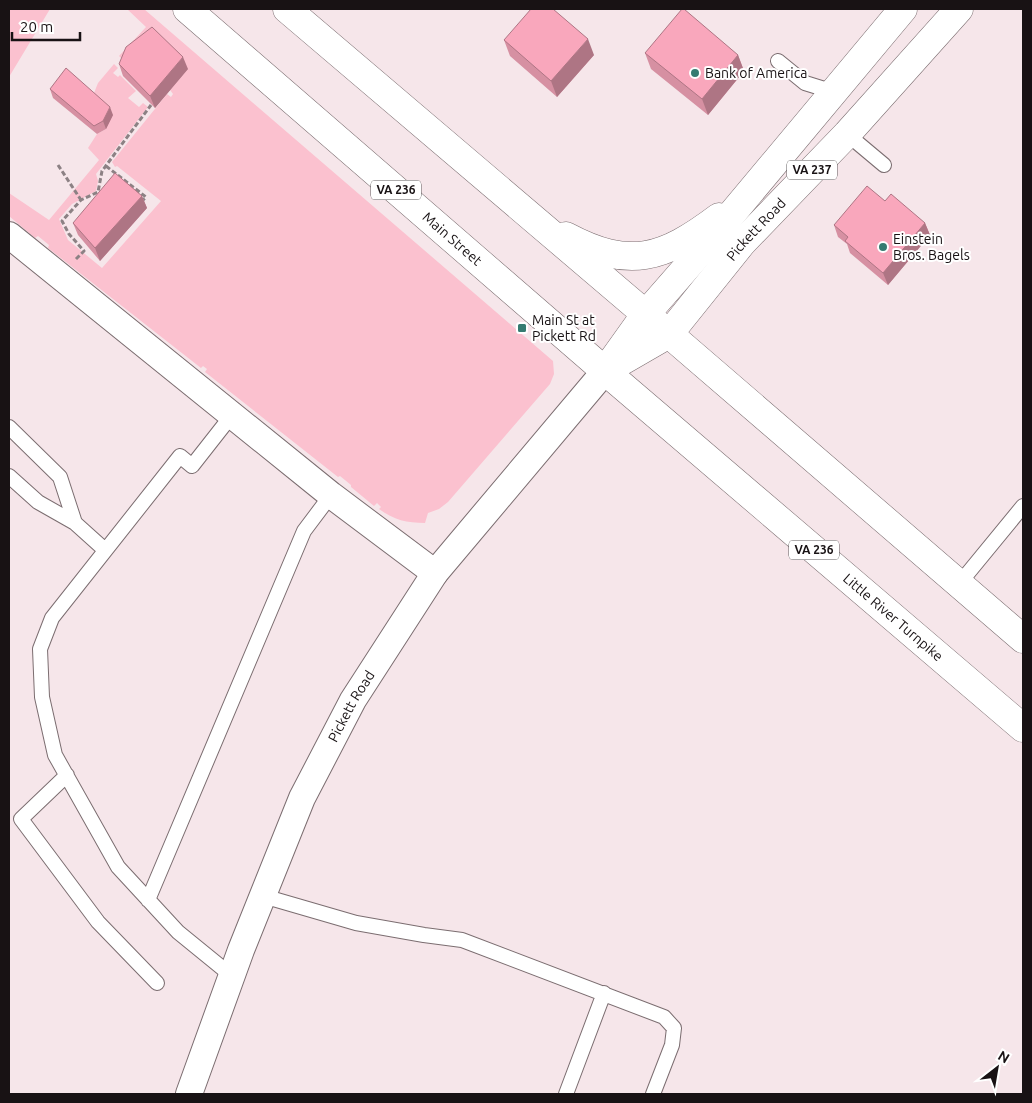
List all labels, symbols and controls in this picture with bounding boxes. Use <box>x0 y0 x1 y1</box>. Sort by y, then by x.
scale bar <box>12 10 80 42</box>
text: 20 m <box>20 18 53 35</box>
place label: Bank of America <box>705 65 807 81</box>
marker: Bank of America <box>689 67 701 79</box>
road number: VA 237 <box>787 160 837 180</box>
road number: VA 236 <box>371 180 421 200</box>
street label: Pickett Road <box>723 195 789 264</box>
street label: Main Street <box>419 209 486 269</box>
place label: Einstein Bros. Bagels <box>893 231 970 263</box>
marker: Einstein Bros. Bagels <box>877 241 889 253</box>
place label: Main St at Pickett Rd <box>532 312 596 344</box>
marker: Main St at Pickett Rd <box>516 322 528 334</box>
road number: VA 236 <box>789 540 839 560</box>
street label: Little River Turnpike <box>840 570 946 664</box>
street label: Pickett Road <box>325 668 378 745</box>
north arrow <box>972 1043 1022 1093</box>
text: N <box>995 1047 1012 1066</box>

